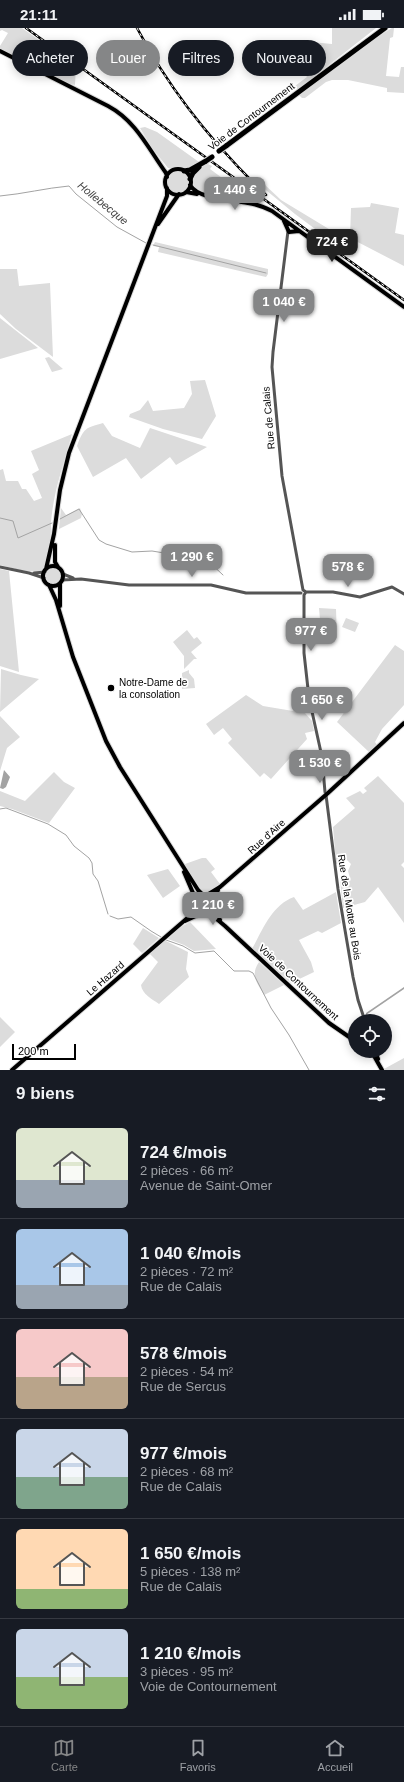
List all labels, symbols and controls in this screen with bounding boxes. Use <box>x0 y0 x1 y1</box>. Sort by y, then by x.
text: 21:11 <box>20 6 58 23</box>
chip: Acheter <box>12 40 88 76</box>
chip: Louer <box>96 40 160 76</box>
chip: Filtres <box>168 40 234 76</box>
chip: Nouveau <box>242 40 326 76</box>
street label: Voie de Contournement <box>206 80 297 152</box>
pin: 1 440 € <box>198 177 272 211</box>
water label: Hollebecque <box>75 179 131 227</box>
text: 1 440 € <box>213 182 257 197</box>
pin: 724 € <box>304 229 360 263</box>
text: 724 € <box>316 234 348 249</box>
pin: 1 040 € <box>247 289 321 323</box>
text: 1 040 € <box>262 294 306 309</box>
street label: Rue de Calais <box>260 386 277 450</box>
pin: 1 290 € <box>155 544 229 578</box>
text: 1 290 € <box>170 549 214 564</box>
pin: 578 € <box>320 554 376 588</box>
text: 578 € <box>332 559 364 574</box>
pin: 977 € <box>283 618 339 652</box>
text: 977 € <box>295 623 327 638</box>
place label: Notre-Dame de la consolation <box>119 677 188 700</box>
marker: Notre-Dame de la consolation <box>106 683 116 693</box>
pin: 1 650 € <box>285 687 359 721</box>
text: 1 650 € <box>300 692 344 707</box>
pin: 1 530 € <box>283 750 357 784</box>
text: 1 530 € <box>298 755 342 770</box>
street label: Rue d'Aire <box>245 816 288 856</box>
street label: Rue de la Motte au Bois <box>336 854 363 961</box>
pin: 1 210 € <box>176 892 250 926</box>
text: 1 210 € <box>191 897 235 912</box>
street label: Voie de Contournement <box>256 943 341 1022</box>
street label: Le Hazard <box>84 959 126 998</box>
map controls <box>348 1014 392 1058</box>
button: locate <box>348 1014 392 1058</box>
scale bar <box>12 1042 76 1061</box>
text: 200 m <box>18 1045 49 1057</box>
icon: filters <box>366 1083 388 1105</box>
text: 9 biens <box>16 1084 75 1103</box>
text: 724 €/mois <box>140 1143 227 1162</box>
icon: home <box>48 1144 96 1192</box>
text: 2 pièces · 66 m² <box>140 1163 233 1178</box>
text: Avenue de Saint-Omer <box>140 1178 272 1193</box>
text: 1 040 €/mois <box>140 1244 241 1263</box>
icon: home <box>48 1245 96 1293</box>
text: 2 pièces · 72 m² <box>140 1264 233 1279</box>
text: Rue de Calais <box>140 1279 222 1294</box>
text: 578 €/mois <box>140 1344 227 1363</box>
icon: home <box>48 1345 96 1393</box>
text: 2 pièces · 54 m² <box>140 1364 233 1379</box>
text: Rue de Sercus <box>140 1379 226 1394</box>
text: 977 €/mois <box>140 1444 227 1463</box>
icon: home <box>48 1445 96 1493</box>
text: 2 pièces · 68 m² <box>140 1464 233 1479</box>
text: Rue de Calais <box>140 1479 222 1494</box>
text: 1 650 €/mois <box>140 1544 241 1563</box>
icon: home <box>48 1545 96 1593</box>
text: 5 pièces · 138 m² <box>140 1564 240 1579</box>
text: Rue de Calais <box>140 1579 222 1594</box>
text: 1 210 €/mois <box>140 1644 241 1663</box>
icon: home <box>48 1645 96 1693</box>
text: 3 pièces · 95 m² <box>140 1664 233 1679</box>
text: Voie de Contournement <box>140 1679 277 1694</box>
tab: Carte <box>51 1737 78 1773</box>
tab: Favoris <box>180 1737 216 1773</box>
tab: Accueil <box>318 1737 353 1773</box>

